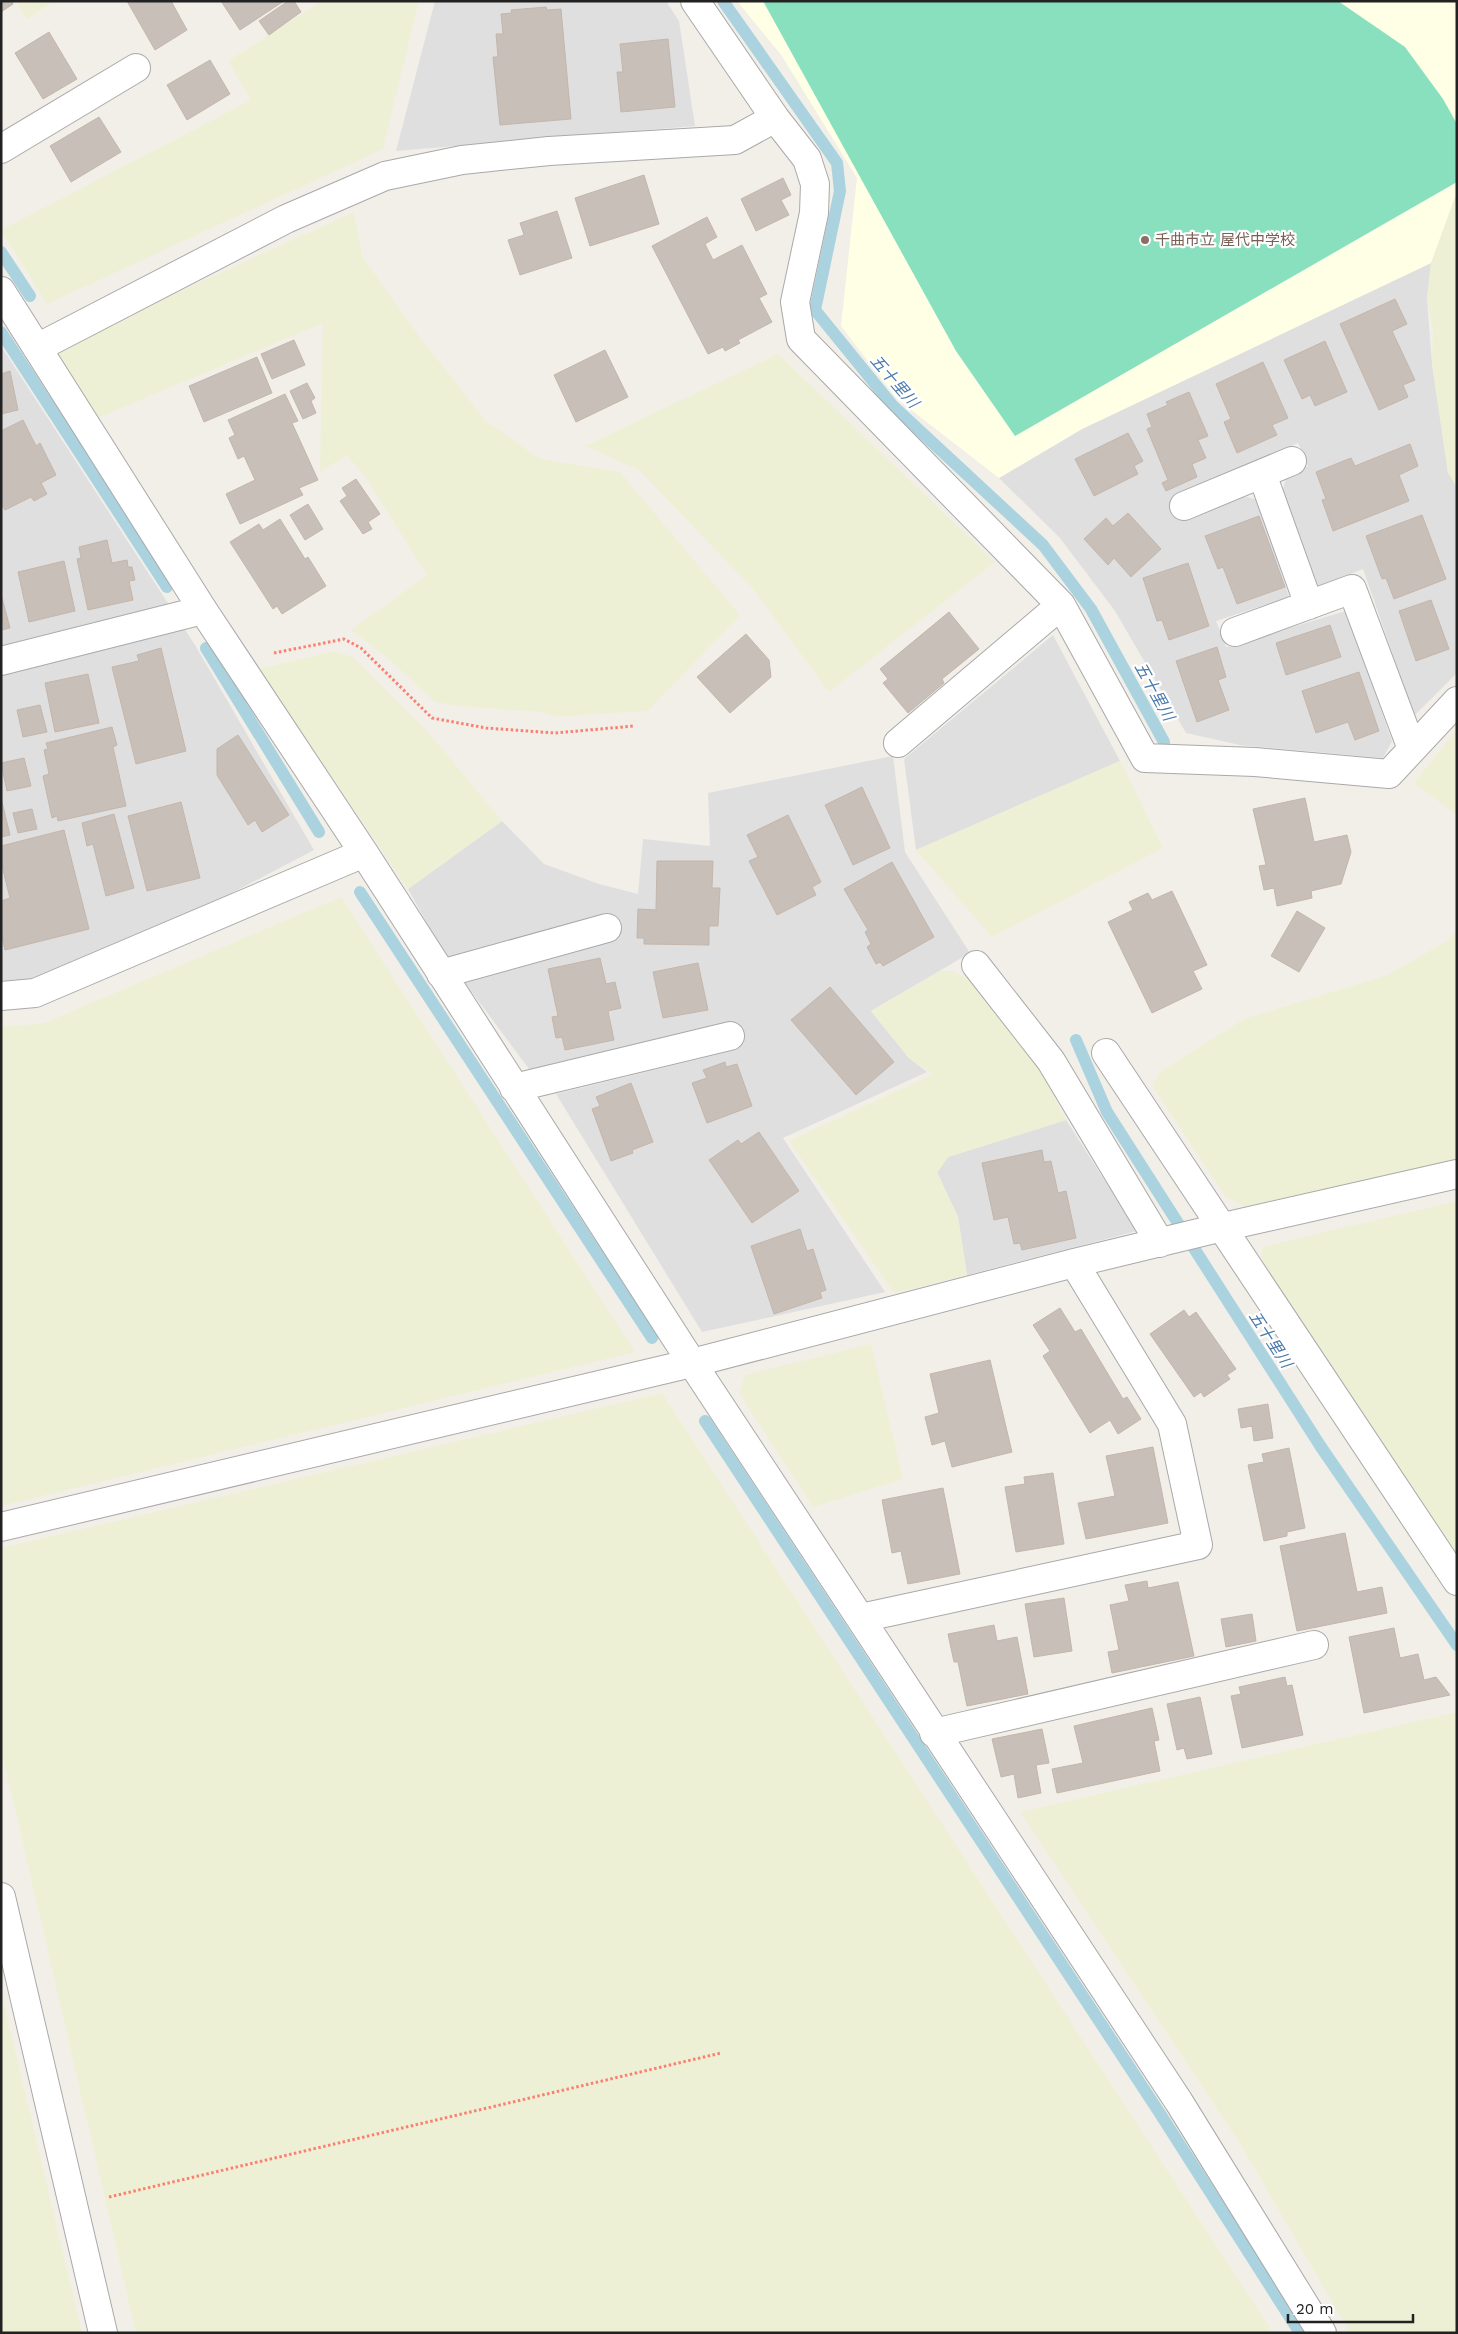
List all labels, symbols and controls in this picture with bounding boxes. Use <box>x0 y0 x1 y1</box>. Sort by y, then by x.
place label: 千曲市立 屋代中学校 <box>1155 231 1295 249</box>
marker: 千曲市立 屋代中学校 <box>1139 234 1151 246</box>
water label: 五十里川 <box>866 351 924 413</box>
water label: 五十里川 <box>1131 659 1179 726</box>
water label: 五十里川 <box>1245 1307 1297 1373</box>
scale bar <box>1288 2292 1413 2324</box>
text: 20 m <box>1296 2300 1334 2318</box>

